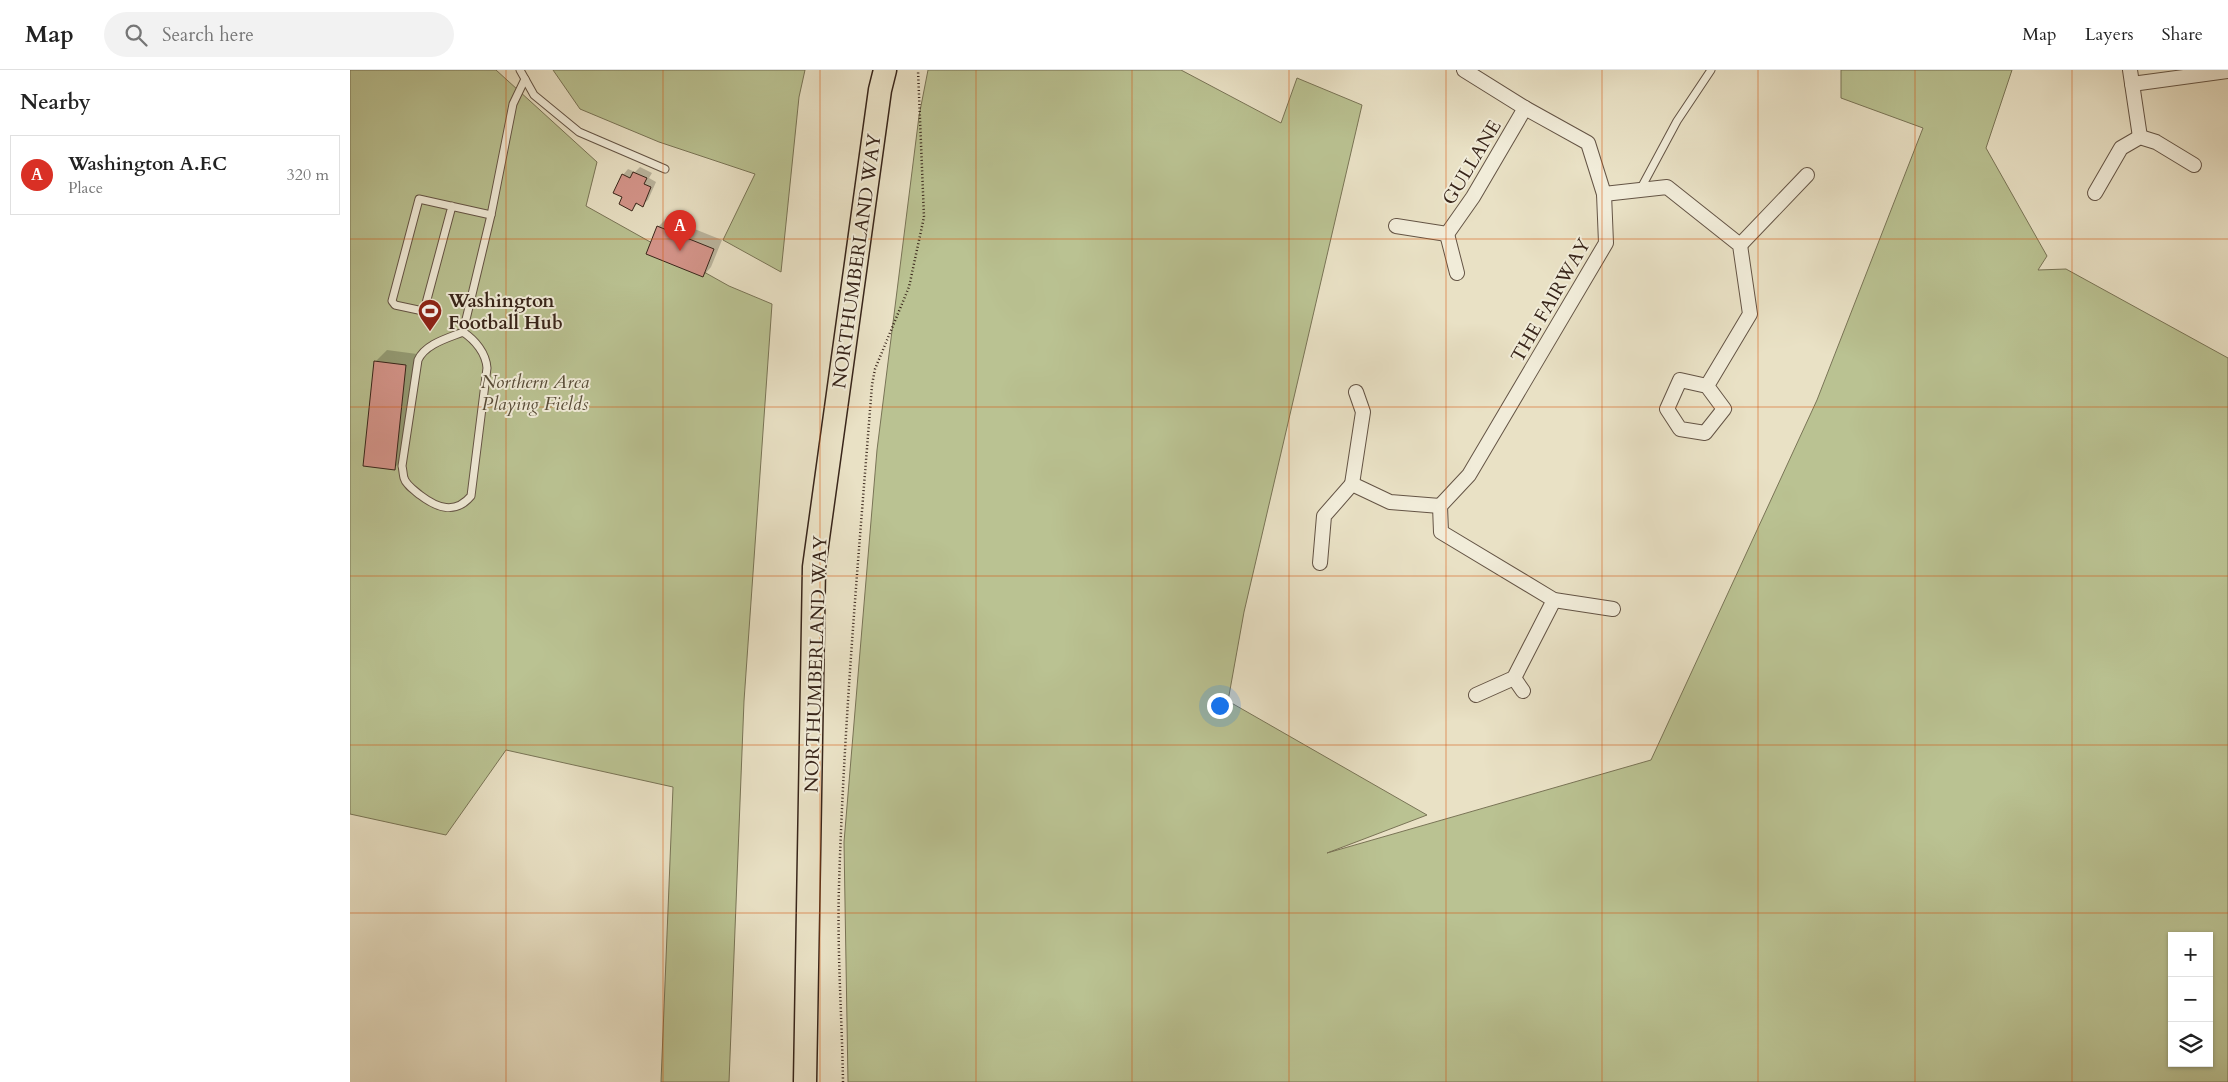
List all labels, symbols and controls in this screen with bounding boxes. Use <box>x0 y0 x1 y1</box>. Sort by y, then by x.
search box <box>104 12 454 57</box>
text: Map <box>25 18 74 51</box>
icon: search <box>122 21 150 49</box>
text: Search here <box>162 22 254 48</box>
text: Map <box>2022 22 2057 47</box>
text: Layers <box>2085 22 2134 47</box>
text: Share <box>2162 22 2203 47</box>
text: Nearby <box>20 88 91 117</box>
street label: GULLANE <box>1436 115 1507 210</box>
street label: NORTHUMBERLAND WAY <box>826 131 888 390</box>
text: Washington A.F.C <box>68 151 227 177</box>
text: A <box>31 164 43 186</box>
text: 320 m <box>287 164 329 186</box>
text: Place <box>68 177 103 199</box>
pin: A <box>664 210 696 251</box>
street label: THE FAIRWAY <box>1505 233 1597 367</box>
place label: Washington Football Hub <box>447 288 563 336</box>
sports icon: Washington Football Hub <box>417 298 443 332</box>
park label: Northern Area Playing Fields <box>481 369 590 417</box>
street label: NORTHUMBERLAND WAY <box>799 534 834 793</box>
your location <box>1207 693 1233 719</box>
map controls <box>2168 932 2213 1067</box>
button: + <box>2168 932 2213 977</box>
button: − <box>2168 977 2213 1022</box>
button: layers <box>2168 1022 2213 1067</box>

